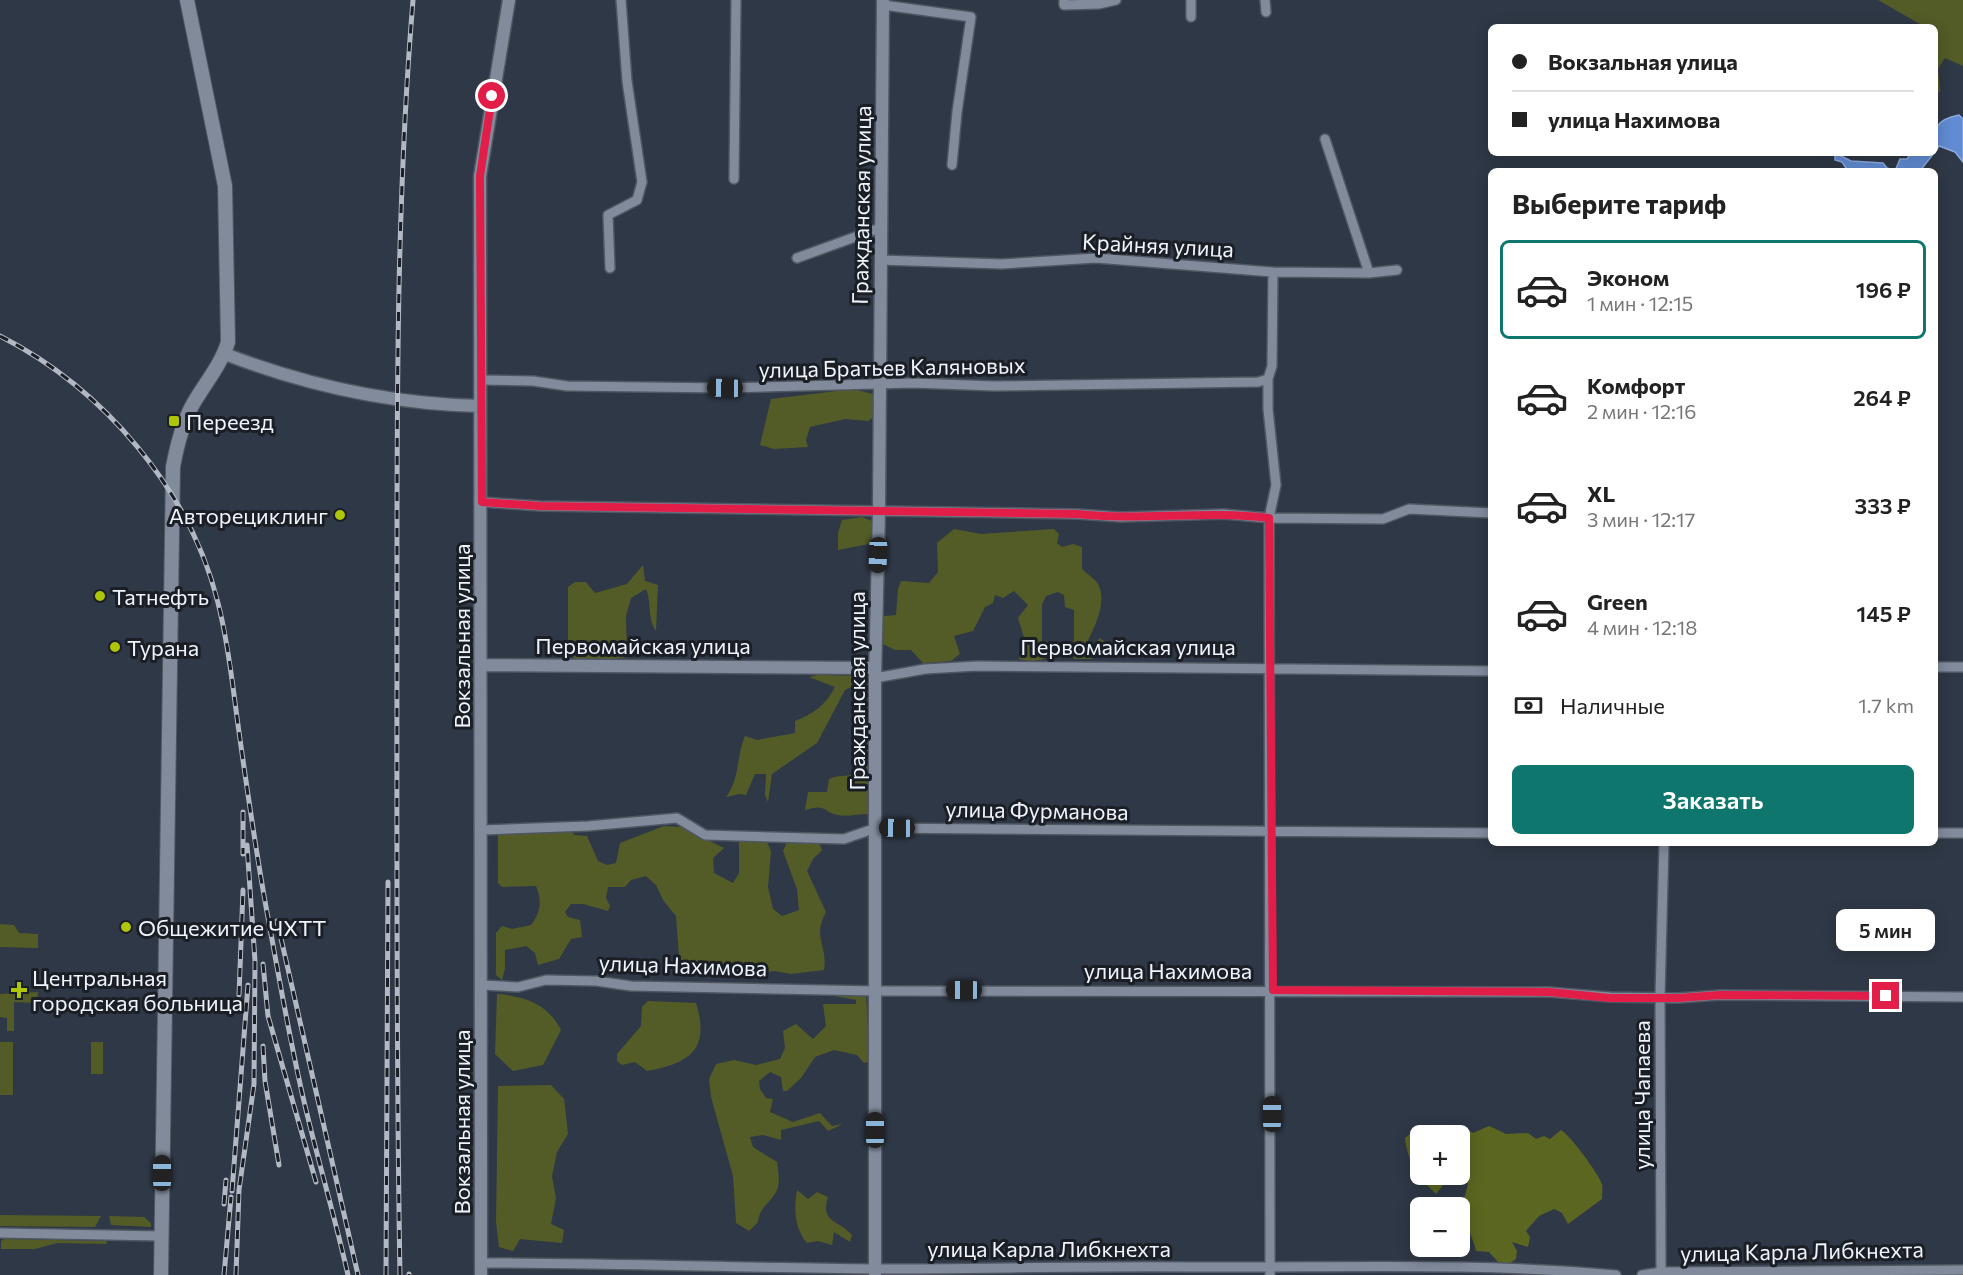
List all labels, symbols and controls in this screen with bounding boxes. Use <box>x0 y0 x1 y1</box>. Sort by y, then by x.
text: Вокзальная улица <box>1548 48 1738 75</box>
route start <box>478 82 505 109</box>
street label: Гражданская улица <box>846 105 876 305</box>
text: улица Нахимова <box>1548 106 1720 133</box>
text: Выберите тариф <box>1512 187 1726 220</box>
street label: Крайняя улица <box>1082 228 1234 262</box>
icon: car <box>1515 263 1569 317</box>
text: Эконом <box>1587 264 1669 291</box>
text: 196 ₽ <box>1856 276 1911 303</box>
text: 1 мин · 12:15 <box>1587 291 1693 315</box>
street label: улица Братьев Каляновых <box>758 351 1026 383</box>
icon: car <box>1515 371 1569 425</box>
text: Комфорт <box>1587 372 1685 399</box>
car <box>707 379 743 397</box>
text: 264 ₽ <box>1853 384 1911 411</box>
text: 2 мин · 12:16 <box>1587 399 1696 423</box>
place label: Переезд <box>186 408 274 435</box>
marker: Переезд <box>167 414 181 428</box>
icon: car <box>1515 479 1569 533</box>
text: XL <box>1587 480 1615 507</box>
text: 333 ₽ <box>1855 492 1911 519</box>
place label: Авторециклинг <box>169 502 328 529</box>
text: 3 мин · 12:17 <box>1587 507 1695 531</box>
marker: Авторециклинг <box>333 508 347 522</box>
car <box>868 537 888 573</box>
street label: Вокзальная улица <box>448 543 475 729</box>
place label: Татнефть <box>112 583 209 610</box>
icon: car <box>1515 587 1569 641</box>
text: Green <box>1587 588 1648 615</box>
marker: Татнефть <box>93 589 107 603</box>
street label: Гражданская улица <box>843 591 870 791</box>
text: 145 ₽ <box>1857 600 1911 627</box>
text: 4 мин · 12:18 <box>1587 615 1697 639</box>
street label: Первомайская улица <box>535 632 751 659</box>
street label: Первомайская улица <box>1020 633 1236 660</box>
place label: Турана <box>127 634 199 661</box>
marker: Турана <box>108 640 122 654</box>
icon: cash <box>1512 689 1545 722</box>
text: Наличные <box>1560 692 1665 719</box>
text: 1.7 km <box>1858 693 1914 717</box>
button: Заказать <box>1512 765 1914 834</box>
street label: улица Фурманова <box>945 795 1129 825</box>
car <box>879 819 915 837</box>
callout: 5 мин <box>1836 909 1936 951</box>
place label: Общежитие ЧХТТ <box>138 914 326 941</box>
text: 5 мин <box>1859 918 1912 942</box>
marker: Общежитие ЧХТТ <box>119 920 133 934</box>
street label: улица Нахимова <box>598 949 768 981</box>
street label: улица Нахимова <box>1084 957 1252 984</box>
place label: Центральная городская больница <box>32 964 243 1016</box>
marker: Центральная городская больница <box>10 981 28 999</box>
car <box>946 981 982 999</box>
route end <box>1872 982 1899 1009</box>
street label: улица Чапаева <box>1628 1020 1655 1170</box>
street label: Вокзальная улица <box>448 1029 475 1215</box>
car <box>1263 1096 1281 1132</box>
car <box>866 1112 884 1148</box>
map controls <box>1410 1125 1470 1257</box>
button: + <box>1410 1125 1470 1185</box>
car <box>153 1155 171 1191</box>
button: − <box>1410 1197 1470 1257</box>
street label: улица Карла Либкнехта <box>927 1235 1171 1262</box>
street label: улица Карла Либкнехта <box>1680 1235 1924 1267</box>

